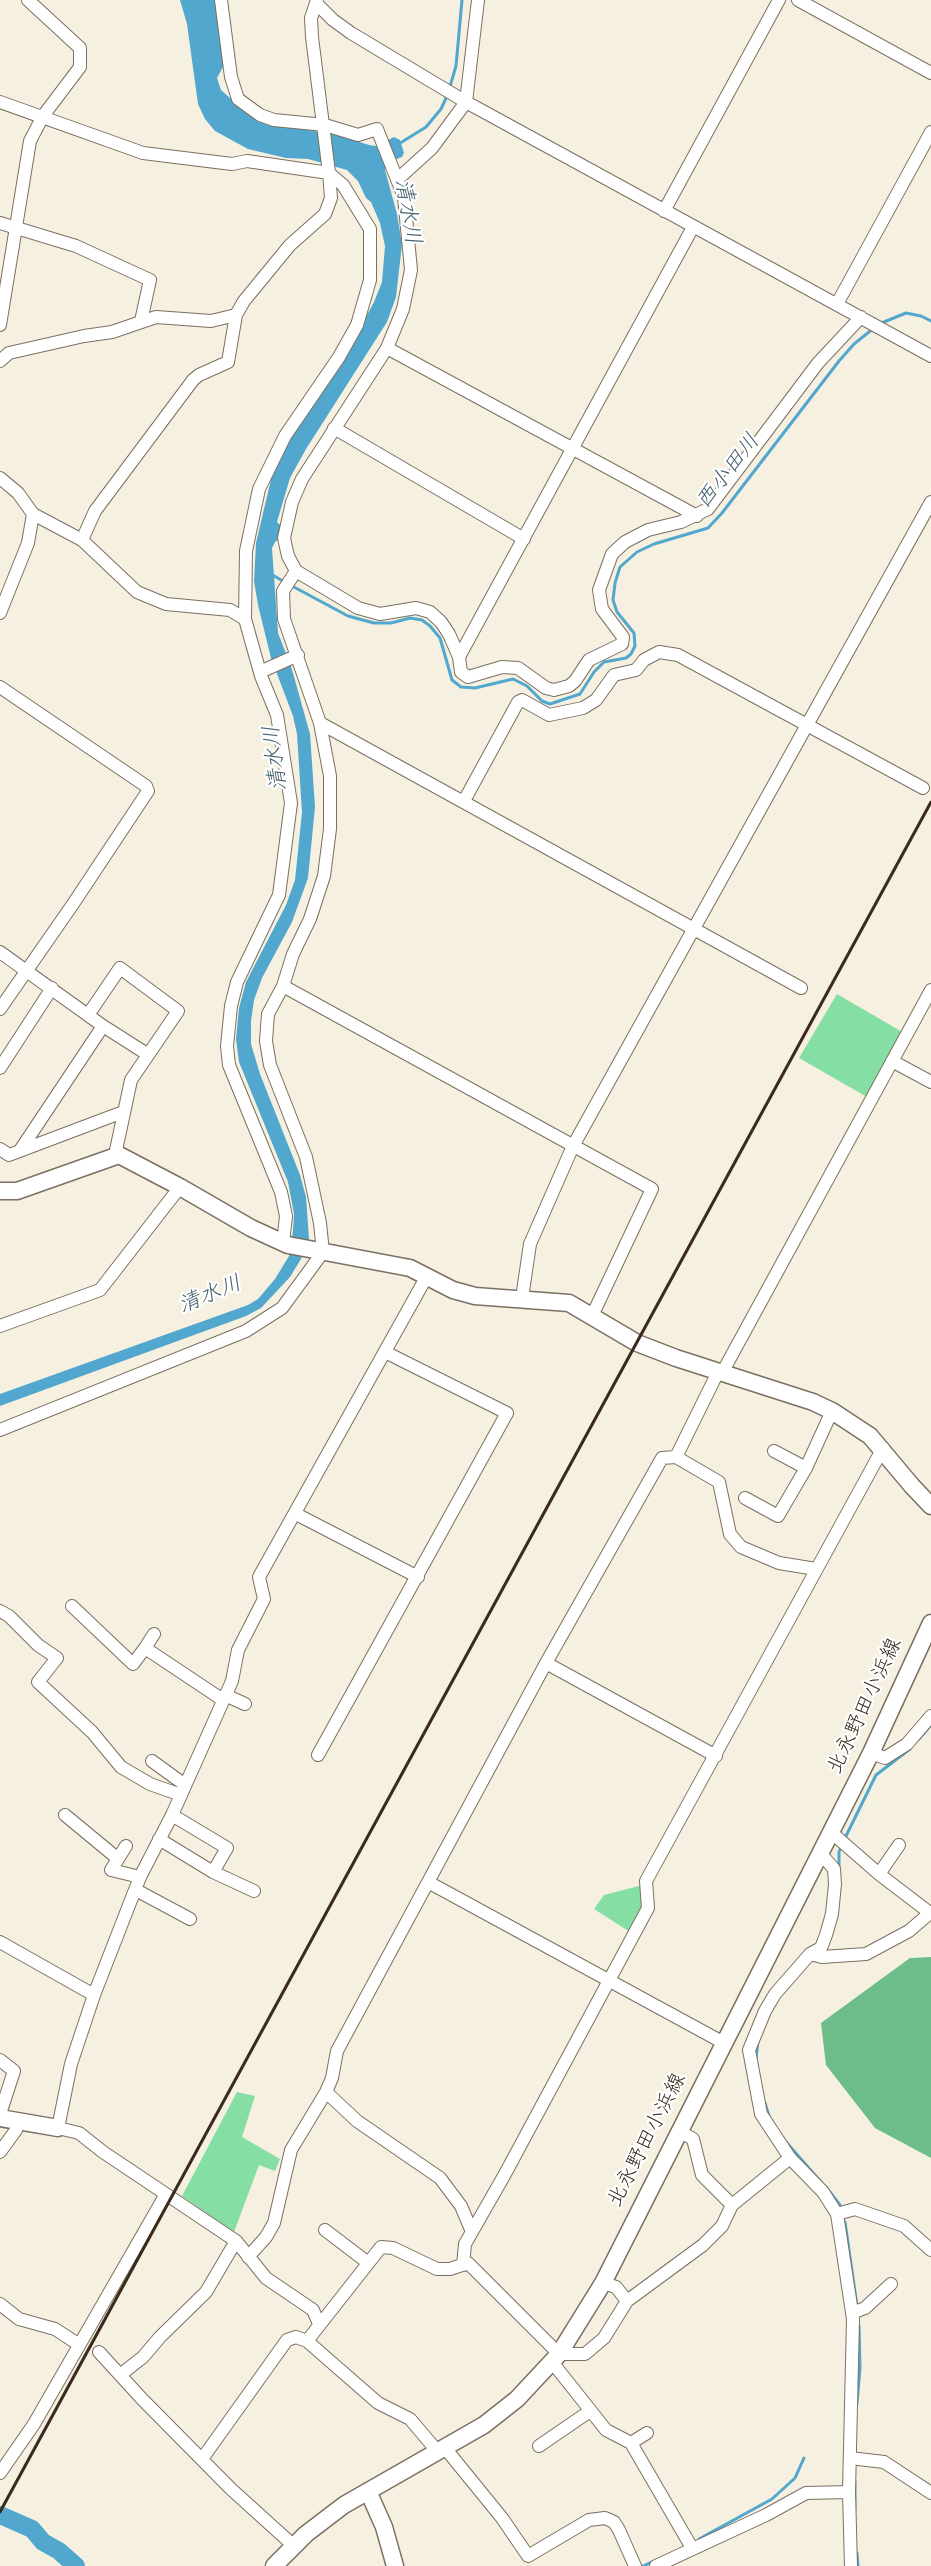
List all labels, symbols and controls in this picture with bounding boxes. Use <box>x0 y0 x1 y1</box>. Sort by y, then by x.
water label: 清水川 <box>386 177 424 247</box>
water label: 西小田川 <box>693 430 767 516</box>
water label: 清水川 <box>261 724 295 792</box>
water label: 清水川 <box>175 1272 247 1322</box>
street label: 北永野田小浜線 <box>825 1635 909 1779</box>
street label: 北永野田小浜線 <box>604 2070 694 2212</box>

